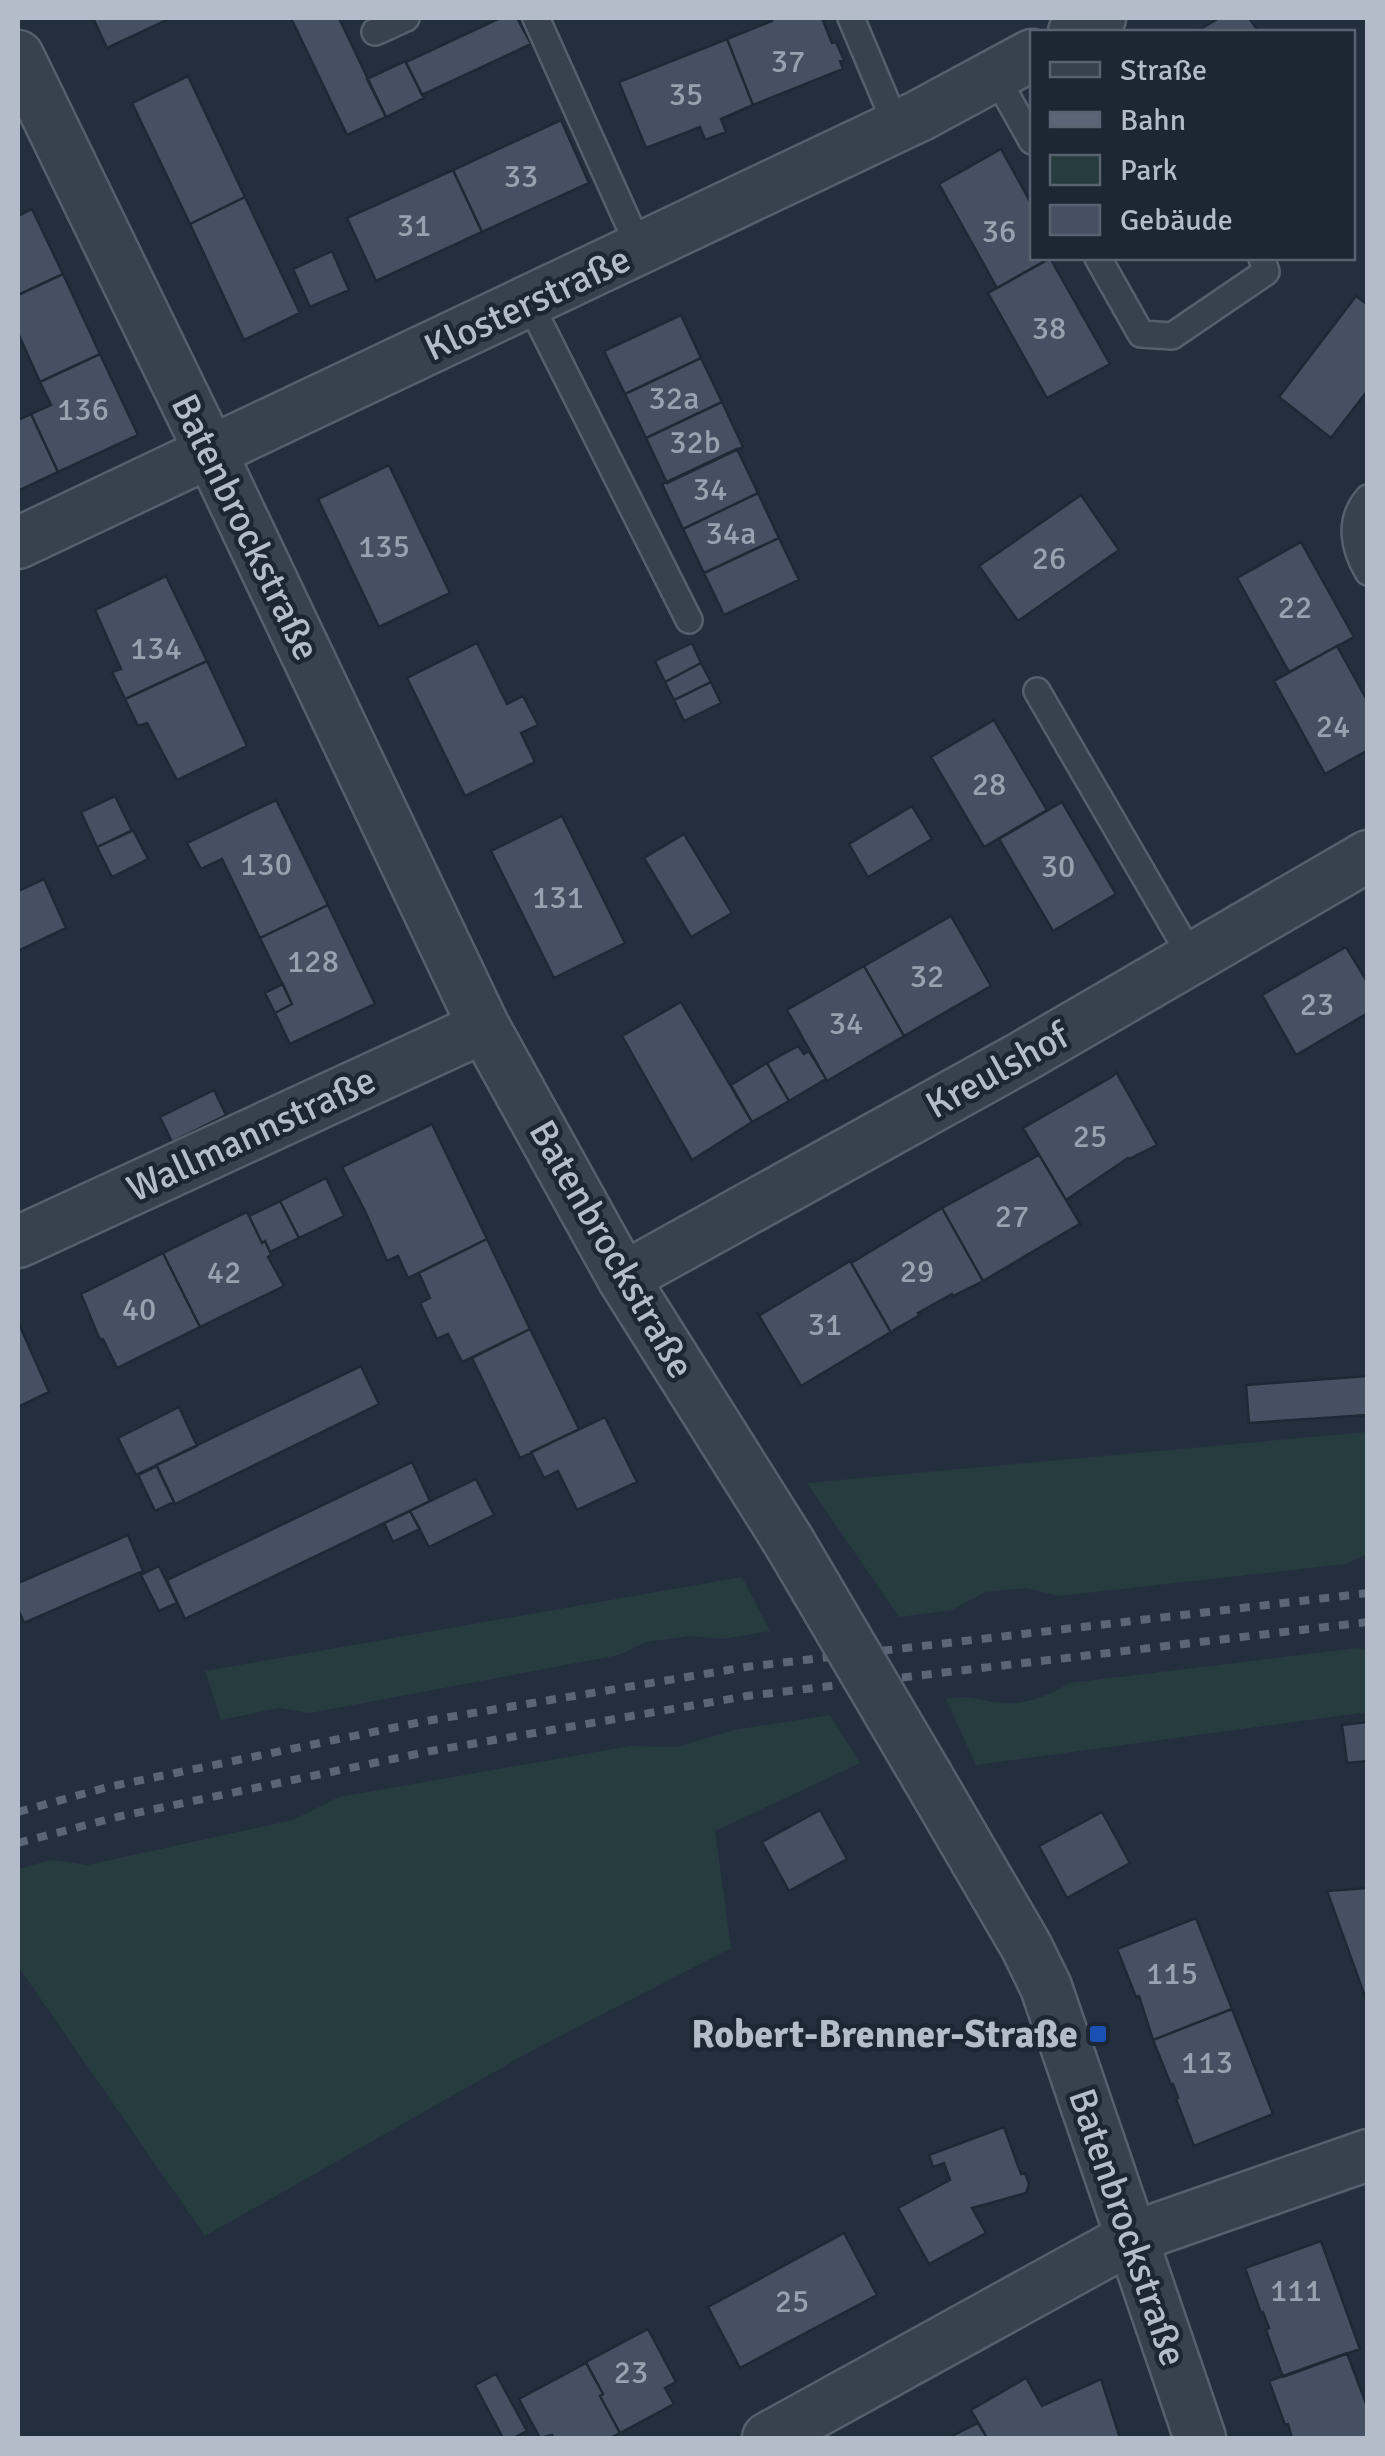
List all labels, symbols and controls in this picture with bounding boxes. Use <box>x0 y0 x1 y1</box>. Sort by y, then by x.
legend <box>1030 30 1355 260</box>
house number: 37 <box>771 42 805 81</box>
text: Straße <box>1120 52 1207 89</box>
house number: 35 <box>669 75 703 114</box>
text: Bahn <box>1120 102 1186 139</box>
text: Park <box>1120 152 1178 189</box>
house number: 33 <box>504 157 538 196</box>
text: Gebäude <box>1120 202 1233 239</box>
house number: 31 <box>397 206 431 245</box>
house number: 36 <box>982 212 1016 251</box>
street label: Klosterstraße <box>417 235 638 372</box>
house number: 38 <box>1032 309 1066 348</box>
house number: 32a <box>649 379 699 418</box>
street label: Batenbrockstraße <box>161 386 330 668</box>
house number: 136 <box>57 390 109 429</box>
house number: 32b <box>669 423 721 462</box>
house number: 34 <box>693 470 727 509</box>
house number: 34a <box>706 514 756 553</box>
house number: 135 <box>358 527 410 566</box>
house number: 26 <box>1032 539 1066 578</box>
house number: 22 <box>1278 588 1312 627</box>
house number: 134 <box>130 629 182 668</box>
house number: 24 <box>1316 707 1350 746</box>
house number: 28 <box>972 765 1006 804</box>
house number: 130 <box>240 845 292 884</box>
house number: 30 <box>1041 847 1075 886</box>
house number: 131 <box>532 878 584 917</box>
house number: 128 <box>287 942 339 981</box>
house number: 32 <box>910 957 944 996</box>
house number: 23 <box>1300 985 1334 1024</box>
house number: 34 <box>829 1004 863 1043</box>
street label: Kreulshof <box>917 1011 1079 1129</box>
street label: Wallmannstraße <box>119 1056 383 1213</box>
street label: Batenbrockstraße <box>519 1112 705 1387</box>
house number: 25 <box>1073 1117 1107 1156</box>
house number: 27 <box>995 1197 1029 1236</box>
house number: 29 <box>900 1252 934 1291</box>
house number: 42 <box>207 1253 241 1292</box>
house number: 40 <box>122 1290 156 1329</box>
house number: 31 <box>808 1305 842 1344</box>
house number: 115 <box>1146 1954 1198 1993</box>
place label: Robert-Brenner-Straße <box>691 2011 1078 2058</box>
marker: Robert-Brenner-Straße <box>1087 2023 1109 2045</box>
house number: 113 <box>1181 2043 1233 2082</box>
street label: Batenbrockstraße <box>1058 2082 1197 2372</box>
house number: 111 <box>1270 2271 1322 2310</box>
house number: 25 <box>775 2282 809 2321</box>
house number: 23 <box>614 2353 648 2392</box>

